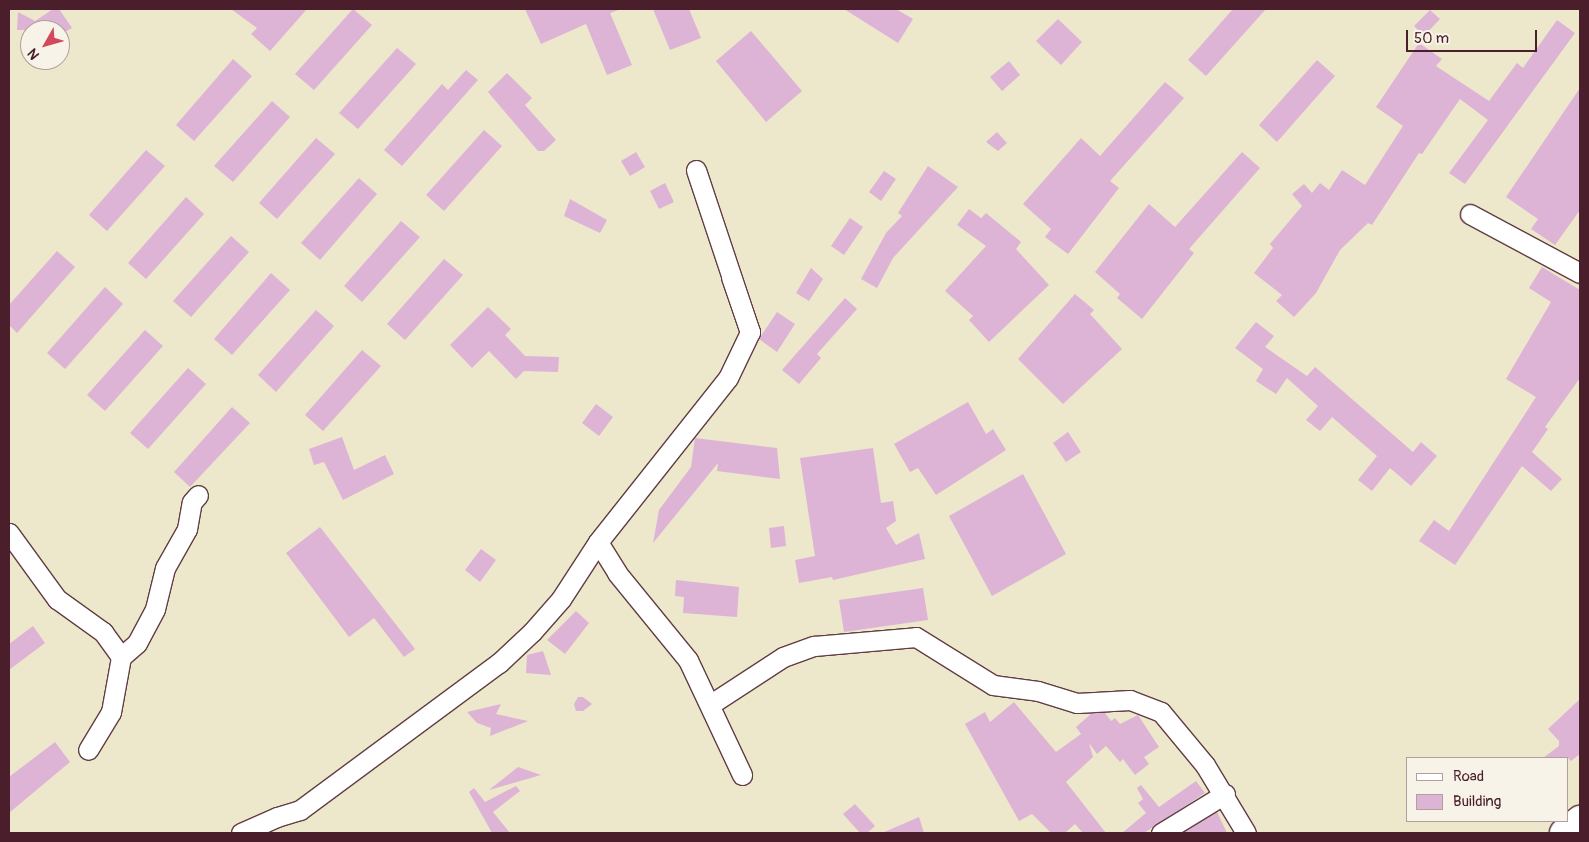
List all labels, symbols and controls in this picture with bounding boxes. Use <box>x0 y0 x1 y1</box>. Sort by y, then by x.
north arrow <box>20 20 70 70</box>
scale bar <box>1409 20 1540 52</box>
text: 50 m <box>1414 29 1449 48</box>
text: N <box>24 45 43 63</box>
legend <box>1406 757 1569 822</box>
text: Road <box>1453 767 1484 786</box>
text: Building <box>1453 792 1501 811</box>

